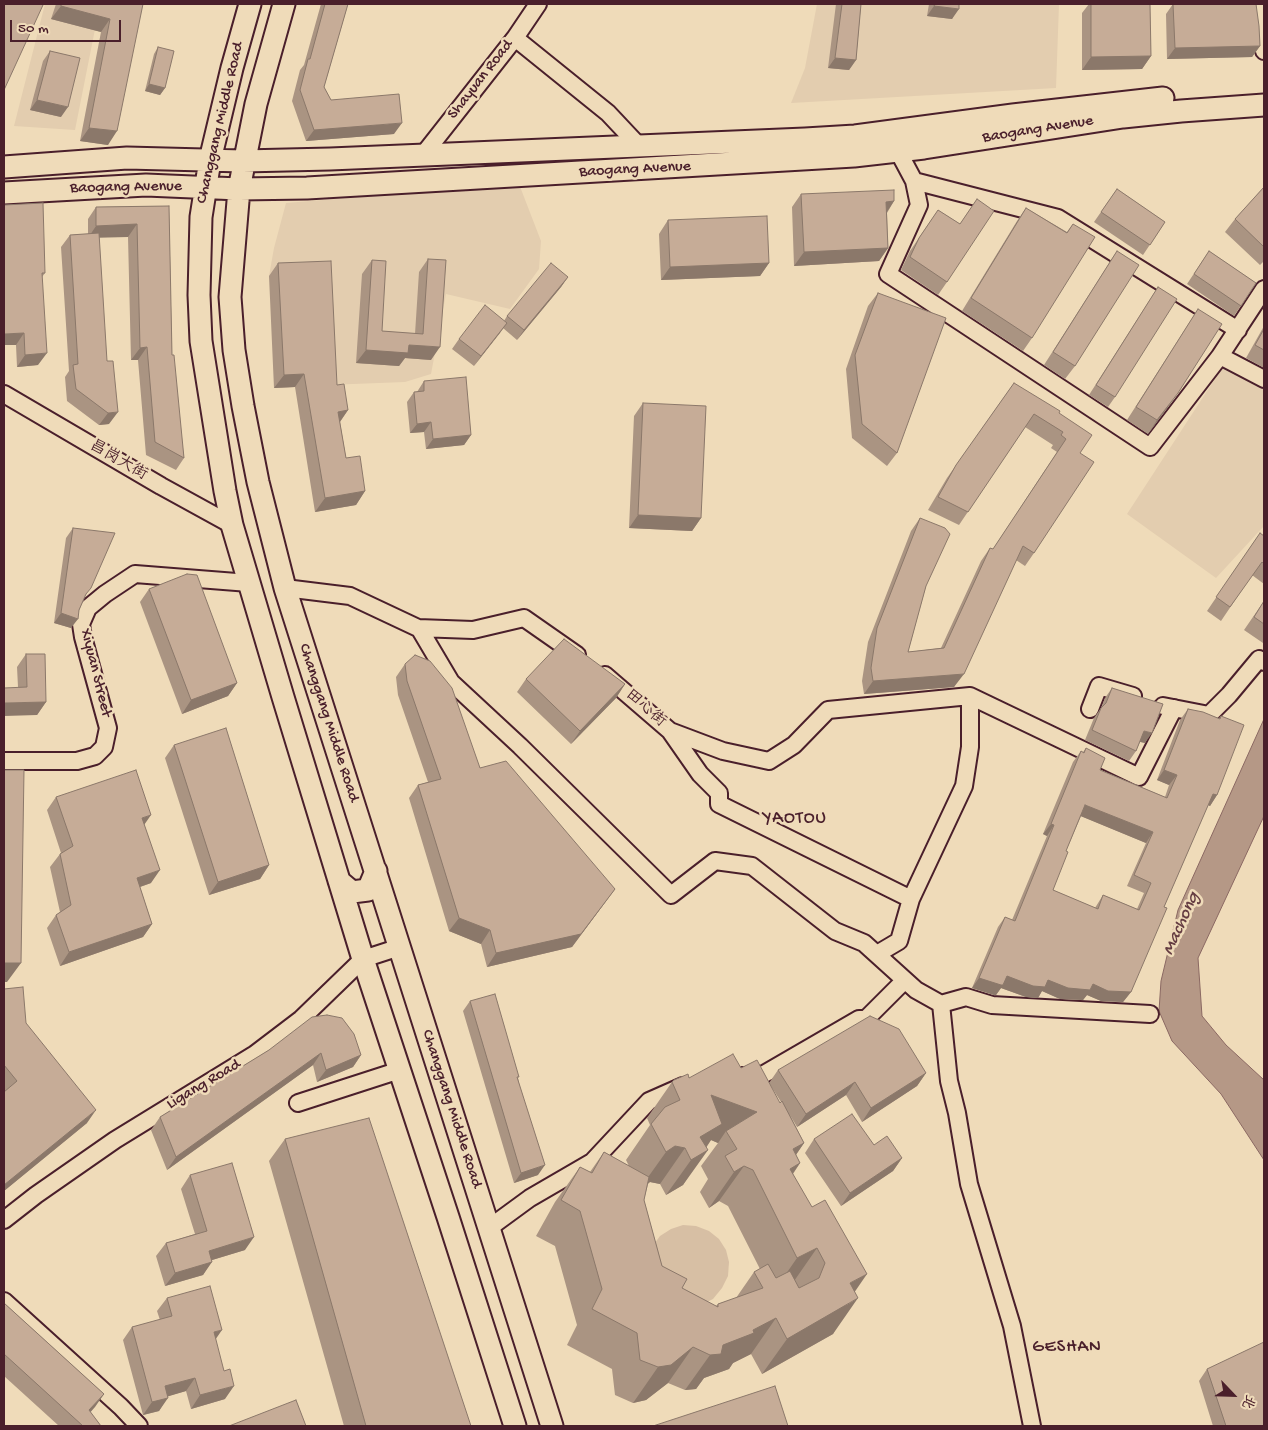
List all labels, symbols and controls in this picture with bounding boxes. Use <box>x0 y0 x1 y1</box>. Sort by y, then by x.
scale bar <box>12 10 124 42</box>
text: 50 m <box>18 20 49 38</box>
street label: Shayuan Road <box>444 36 518 124</box>
street label: Changgang Middle Road <box>193 40 249 206</box>
street label: Baogang Avenue <box>981 112 1095 148</box>
street label: Baogang Avenue <box>579 157 691 183</box>
street label: Baogang Avenue <box>70 177 182 199</box>
street label: 昌岗大街 <box>85 437 151 485</box>
street label: Xiyuan Street <box>75 627 115 719</box>
street label: Changgang Middle Road <box>293 641 363 805</box>
street label: 田心街 <box>621 686 669 732</box>
district label: YAOTOU <box>762 808 828 830</box>
water label: Machong <box>1159 889 1205 959</box>
street label: Changgang Middle Road <box>416 1027 486 1191</box>
street label: Ligang Road <box>164 1055 244 1115</box>
district label: GESHAN <box>1031 1337 1103 1359</box>
north arrow <box>1208 1370 1258 1420</box>
text: 北 <box>1237 1391 1258 1411</box>

